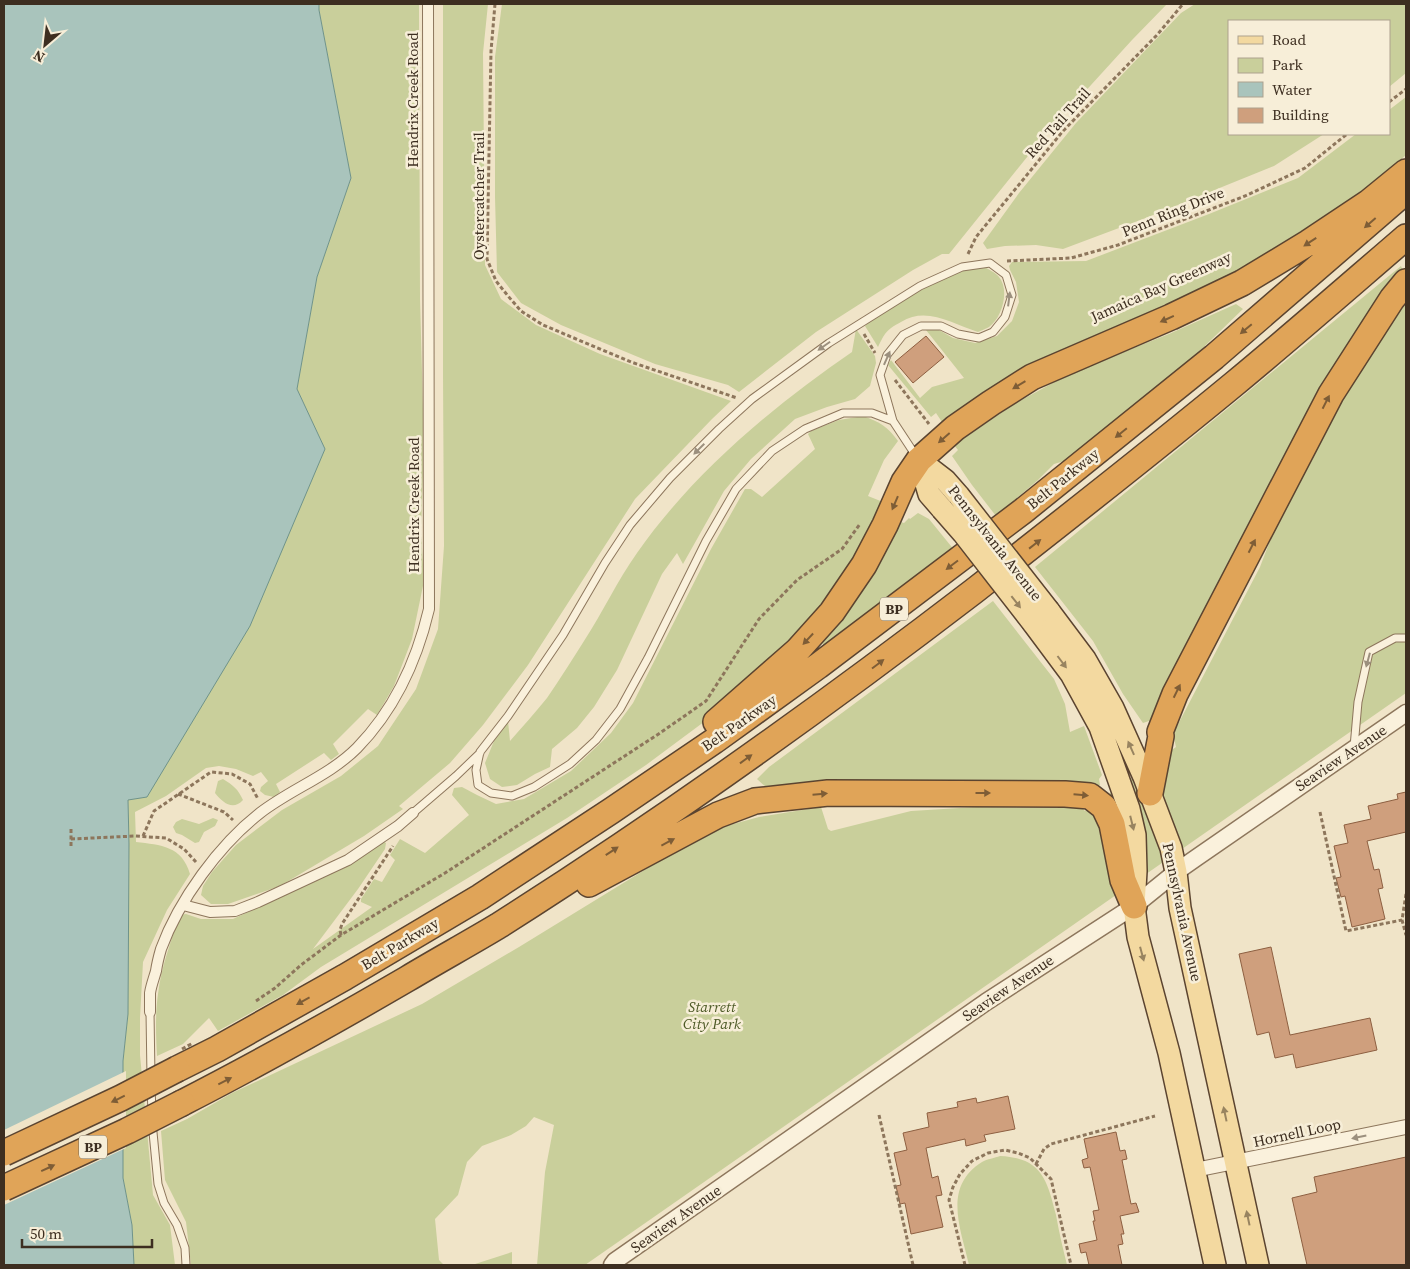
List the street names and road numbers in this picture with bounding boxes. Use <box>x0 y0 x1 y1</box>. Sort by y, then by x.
street label: Hendrix Creek Road <box>402 32 423 168</box>
street label: Red Tail Trail <box>1020 82 1095 163</box>
street label: Oystercatcher Trail <box>468 132 489 260</box>
street label: Penn Ring Drive <box>1119 181 1227 242</box>
street label: Jamaica Bay Greenway <box>1086 246 1235 327</box>
street label: Hendrix Creek Road <box>403 437 424 573</box>
street label: Belt Parkway <box>1022 443 1103 514</box>
street label: Pennsylvania Avenue <box>944 481 1047 605</box>
road number: BP <box>880 598 908 620</box>
street label: Belt Parkway <box>697 689 781 756</box>
street label: Seaview Avenue <box>1291 719 1391 796</box>
street label: Pennsylvania Avenue <box>1158 841 1208 984</box>
street label: Belt Parkway <box>357 912 443 975</box>
street label: Seaview Avenue <box>958 949 1058 1026</box>
street label: Hornell Loop <box>1251 1113 1343 1152</box>
road number: BP <box>79 1136 107 1158</box>
street label: Seaview Avenue <box>626 1179 726 1258</box>

